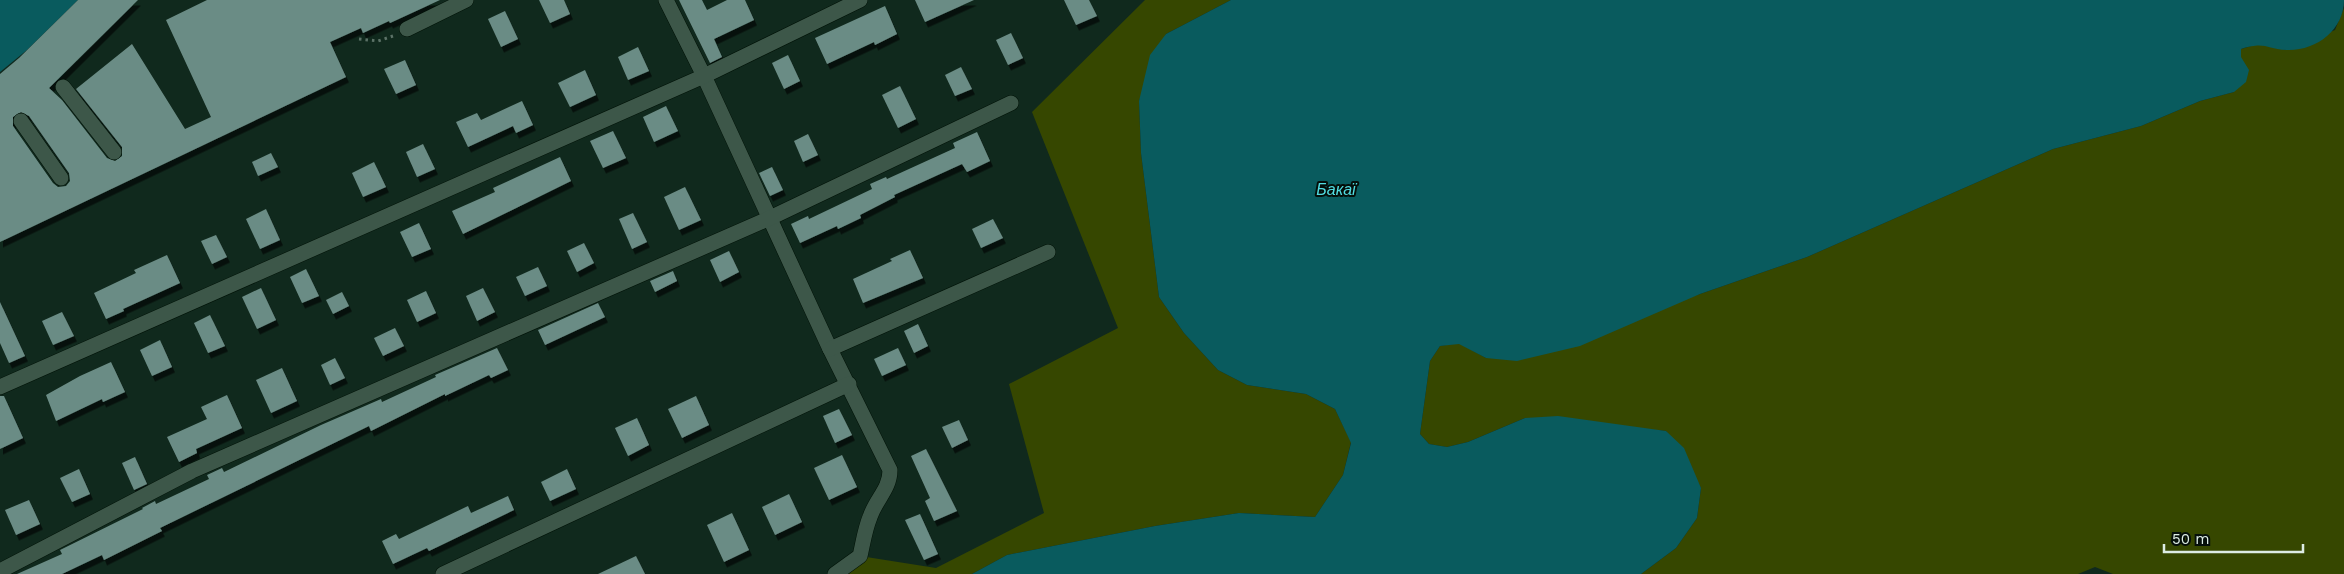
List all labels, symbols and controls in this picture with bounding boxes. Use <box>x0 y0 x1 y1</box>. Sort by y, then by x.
water label: Бакаї <box>1316 180 1358 199</box>
scale bar <box>2164 522 2303 554</box>
text: 50 m <box>2172 530 2209 548</box>

